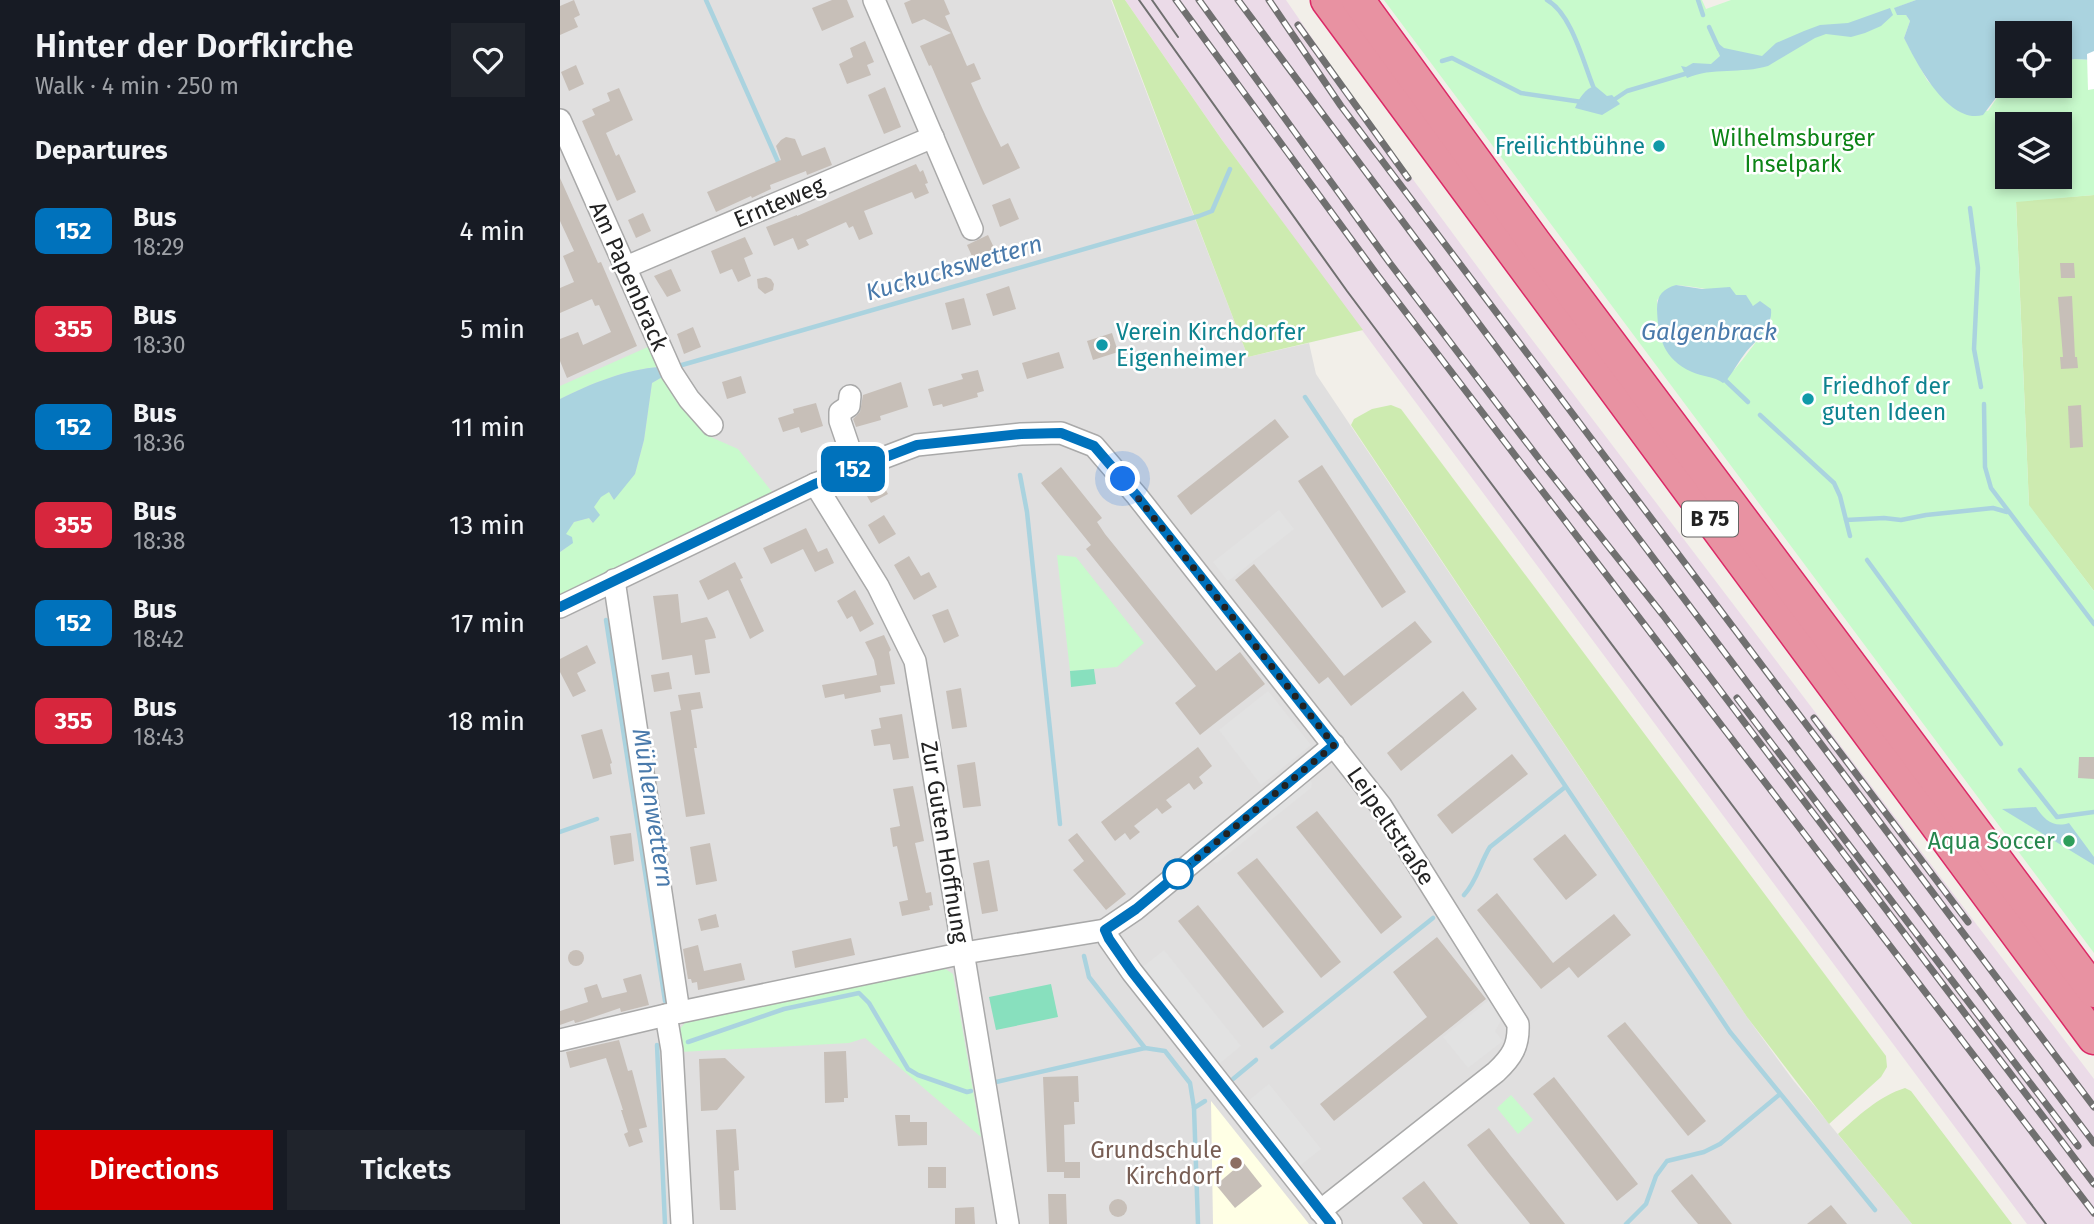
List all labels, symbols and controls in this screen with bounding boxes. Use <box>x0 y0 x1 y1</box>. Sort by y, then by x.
map controls <box>1995 21 2072 189</box>
button: locate <box>1995 21 2072 98</box>
button: heart <box>451 23 525 97</box>
text: Hinter der Dorfkirche <box>35 26 354 66</box>
text: Walk · 4 min · 250 m <box>35 72 239 100</box>
button: layers <box>1995 112 2072 189</box>
park label: Wilhelmsburger Inselpark <box>1711 124 1875 178</box>
place label: Freilichtbühne <box>1495 132 1645 160</box>
text: Departures <box>35 135 168 166</box>
marker: Freilichtbühne <box>1651 138 1667 154</box>
street label: Ernteweg <box>729 170 829 234</box>
street label: Am Papenbrack <box>584 197 674 355</box>
text: Bus <box>133 202 176 233</box>
text: 4 min <box>459 216 525 247</box>
text: 152 <box>55 217 92 245</box>
water label: Kuckuckswettern <box>862 229 1046 307</box>
text: 18:29 <box>133 233 184 261</box>
text: Bus <box>133 300 176 331</box>
text: 5 min <box>460 314 525 345</box>
text: 355 <box>54 315 93 343</box>
place label: Verein Kirchdorfer Eigenheimer <box>1116 318 1305 372</box>
water label: Galgenbrack <box>1641 318 1777 346</box>
text: 18:30 <box>133 331 186 359</box>
marker: Verein Kirchdorfer Eigenheimer <box>1094 337 1110 353</box>
place label: Friedhof der guten Ideen <box>1822 372 1950 426</box>
marker: Friedhof der guten Ideen <box>1800 391 1816 407</box>
text: Bus <box>133 398 176 429</box>
text: 11 min <box>451 412 525 443</box>
text: 152 <box>55 413 92 441</box>
text: 18:36 <box>133 429 185 457</box>
line badge: 152 <box>813 446 893 492</box>
text: 152 <box>835 455 871 483</box>
your location <box>1105 461 1140 496</box>
text: Bus <box>133 496 176 527</box>
road number: B 75 <box>1682 502 1738 536</box>
text: 13 min <box>449 510 525 541</box>
text: 355 <box>54 511 93 539</box>
text: 18:38 <box>133 527 186 555</box>
text: Bus <box>133 594 176 625</box>
text: 17 min <box>450 608 525 639</box>
text: 152 <box>55 609 92 637</box>
text: 18:42 <box>133 625 184 653</box>
text: Bus <box>133 692 176 723</box>
text: 18 min <box>448 706 525 737</box>
text: 355 <box>54 707 93 735</box>
text: 18:43 <box>133 723 184 751</box>
water label: Mühlenwettern <box>627 726 679 890</box>
street label: Zur Guten Hoffnung <box>915 739 975 945</box>
street label: Leipeltstraße <box>1341 761 1441 891</box>
place label: Aqua Soccer <box>1928 827 2055 855</box>
marker: Aqua Soccer <box>2061 833 2077 849</box>
unlabelled marker <box>1163 859 1193 889</box>
button: Directions <box>35 1130 273 1210</box>
button: Tickets <box>287 1130 525 1210</box>
place label: Grundschule Kirchdorf <box>1090 1136 1224 1190</box>
marker: Grundschule Kirchdorf <box>1228 1155 1244 1171</box>

